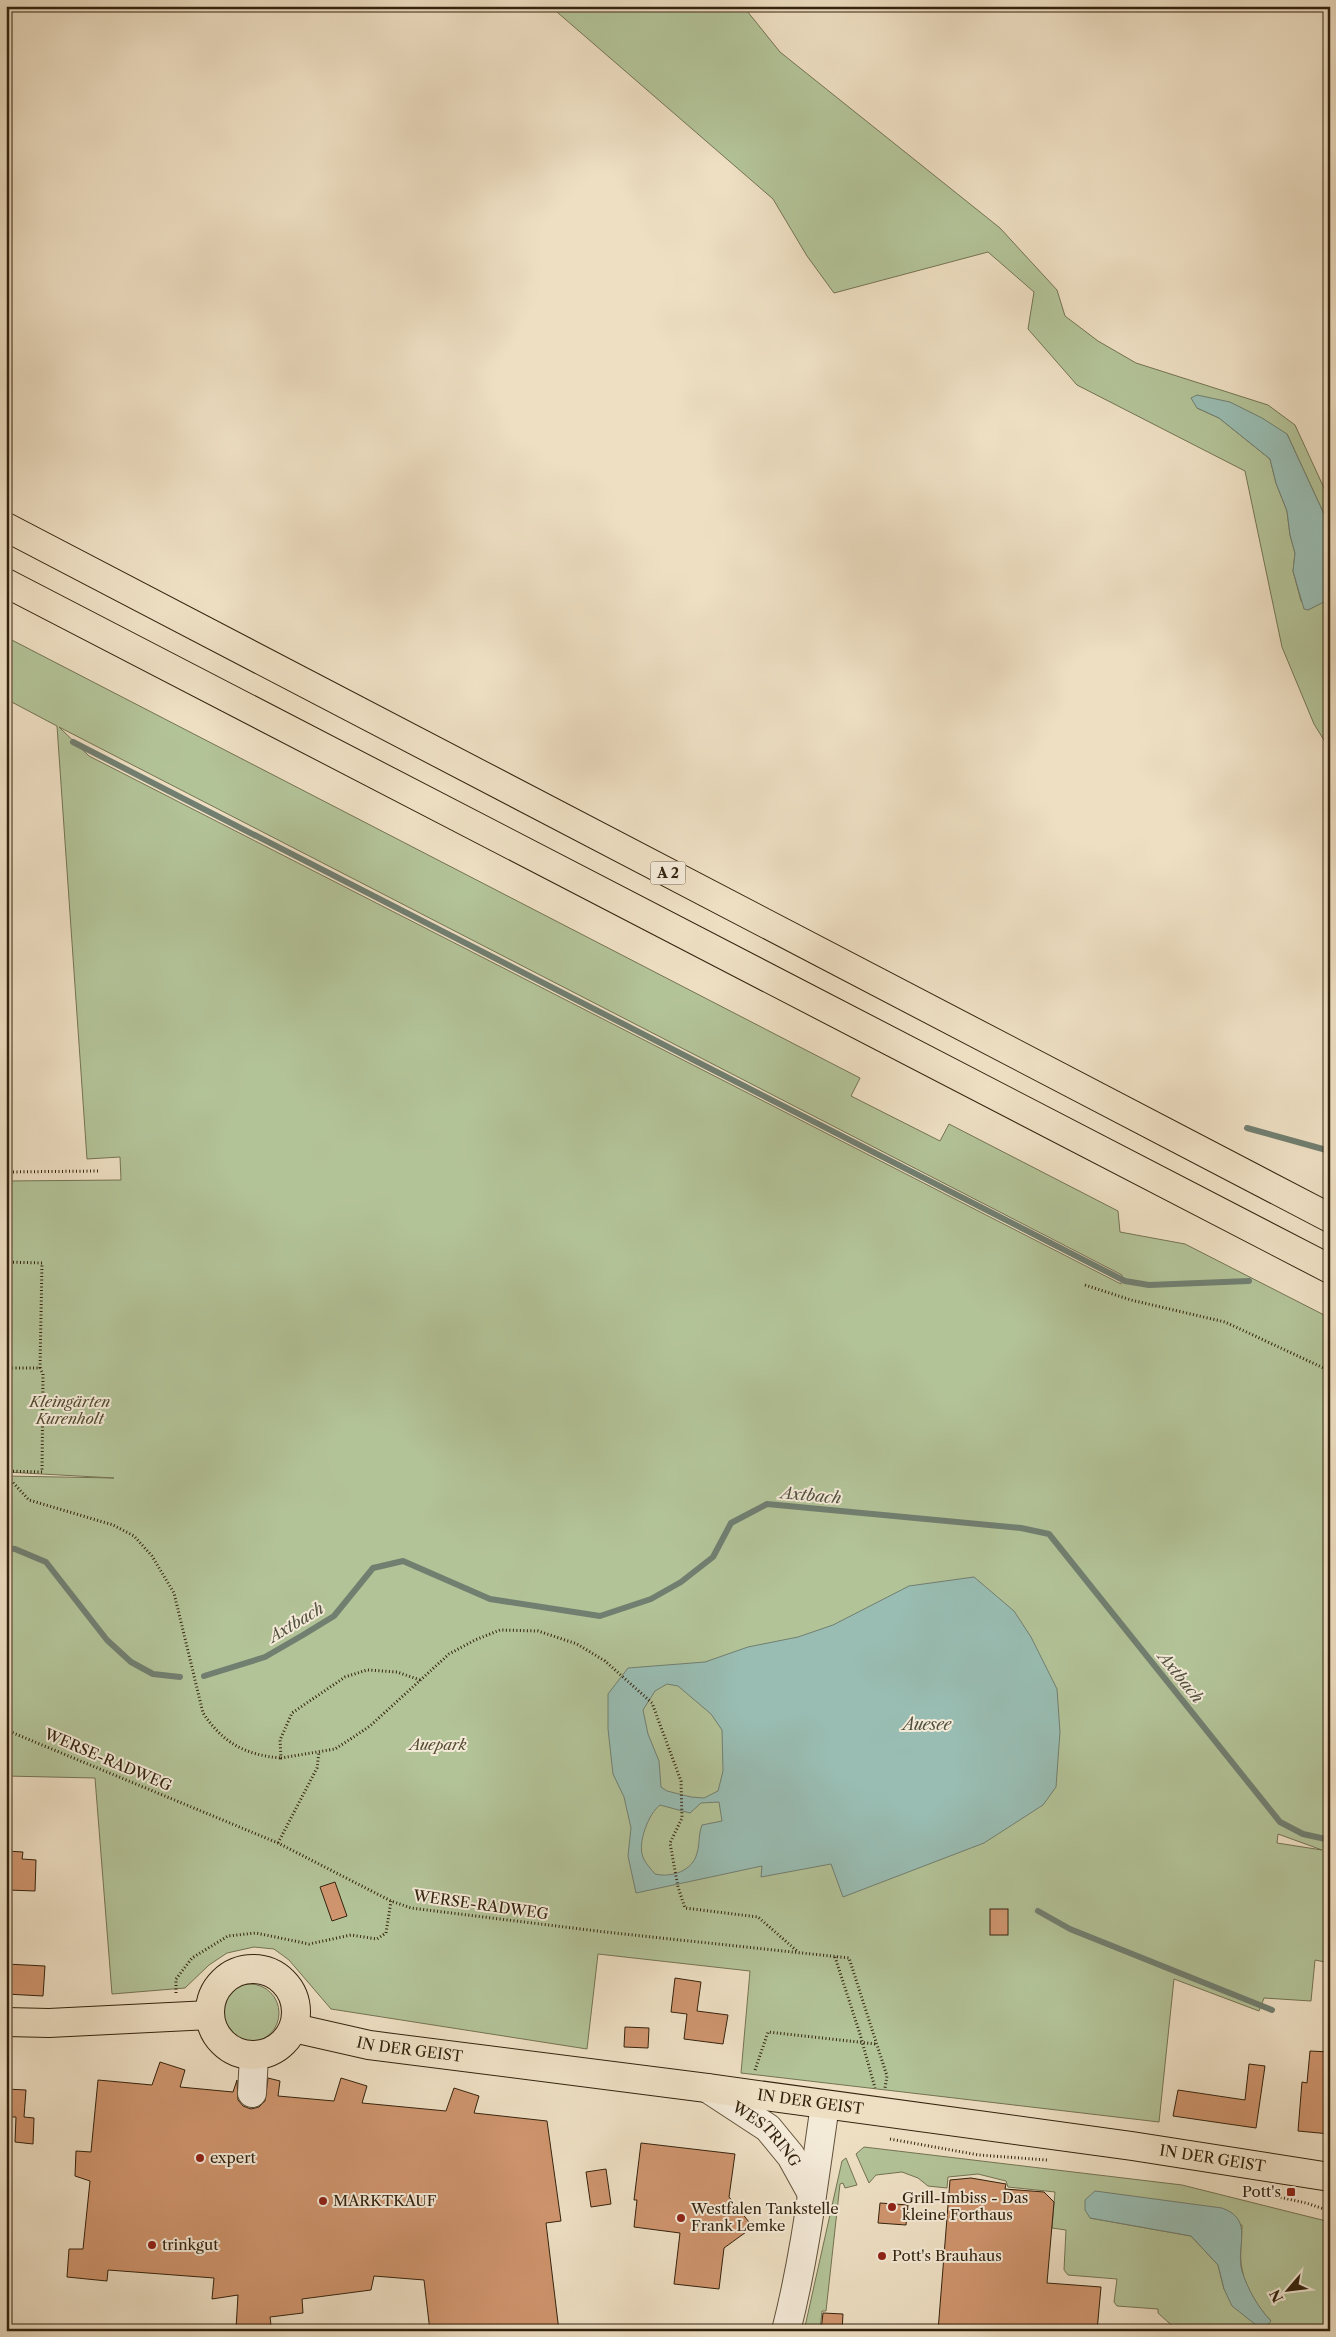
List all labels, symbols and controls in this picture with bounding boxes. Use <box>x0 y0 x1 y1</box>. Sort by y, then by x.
road number: A 2 <box>650 861 686 884</box>
park label: Kleingärten Kurenholt <box>29 1392 110 1428</box>
water label: Axtbach <box>777 1482 842 1508</box>
water label: Axtbach <box>262 1598 327 1648</box>
water label: Axtbach <box>1152 1645 1208 1707</box>
water label: Auesee <box>900 1714 953 1734</box>
street label: WERSE-RADWEG <box>41 1724 175 1795</box>
park label: Auepark <box>408 1735 467 1754</box>
street label: WERSE-RADWEG <box>411 1885 550 1923</box>
street label: IN DER GEIST <box>355 2032 465 2066</box>
street label: IN DER GEIST <box>756 2085 866 2118</box>
street label: WESTRING <box>728 2097 805 2170</box>
street label: IN DER GEIST <box>1158 2140 1268 2176</box>
place label: expert <box>210 2148 256 2167</box>
marker: expert <box>194 2152 206 2164</box>
place label: Pott's <box>1242 2182 1281 2201</box>
marker: Pott's <box>1285 2186 1297 2198</box>
place label: Grill-Imbiss - Das kleine Forthaus <box>902 2188 1028 2224</box>
place label: MARKTKAUF <box>333 2191 437 2210</box>
marker: MARKTKAUF <box>317 2195 329 2207</box>
place label: Westfalen Tankstelle Frank Lemke <box>690 2199 839 2235</box>
marker: Grill-Imbiss - Das kleine Forthaus <box>886 2201 898 2213</box>
marker: Westfalen Tankstelle Frank Lemke <box>675 2212 687 2224</box>
place label: trinkgut <box>162 2235 219 2254</box>
marker: trinkgut <box>146 2239 158 2251</box>
place label: Pott's Brauhaus <box>892 2246 1002 2265</box>
marker: Pott's Brauhaus <box>876 2250 888 2262</box>
north arrow <box>1264 2264 1314 2314</box>
text: N <box>1266 2287 1287 2306</box>

